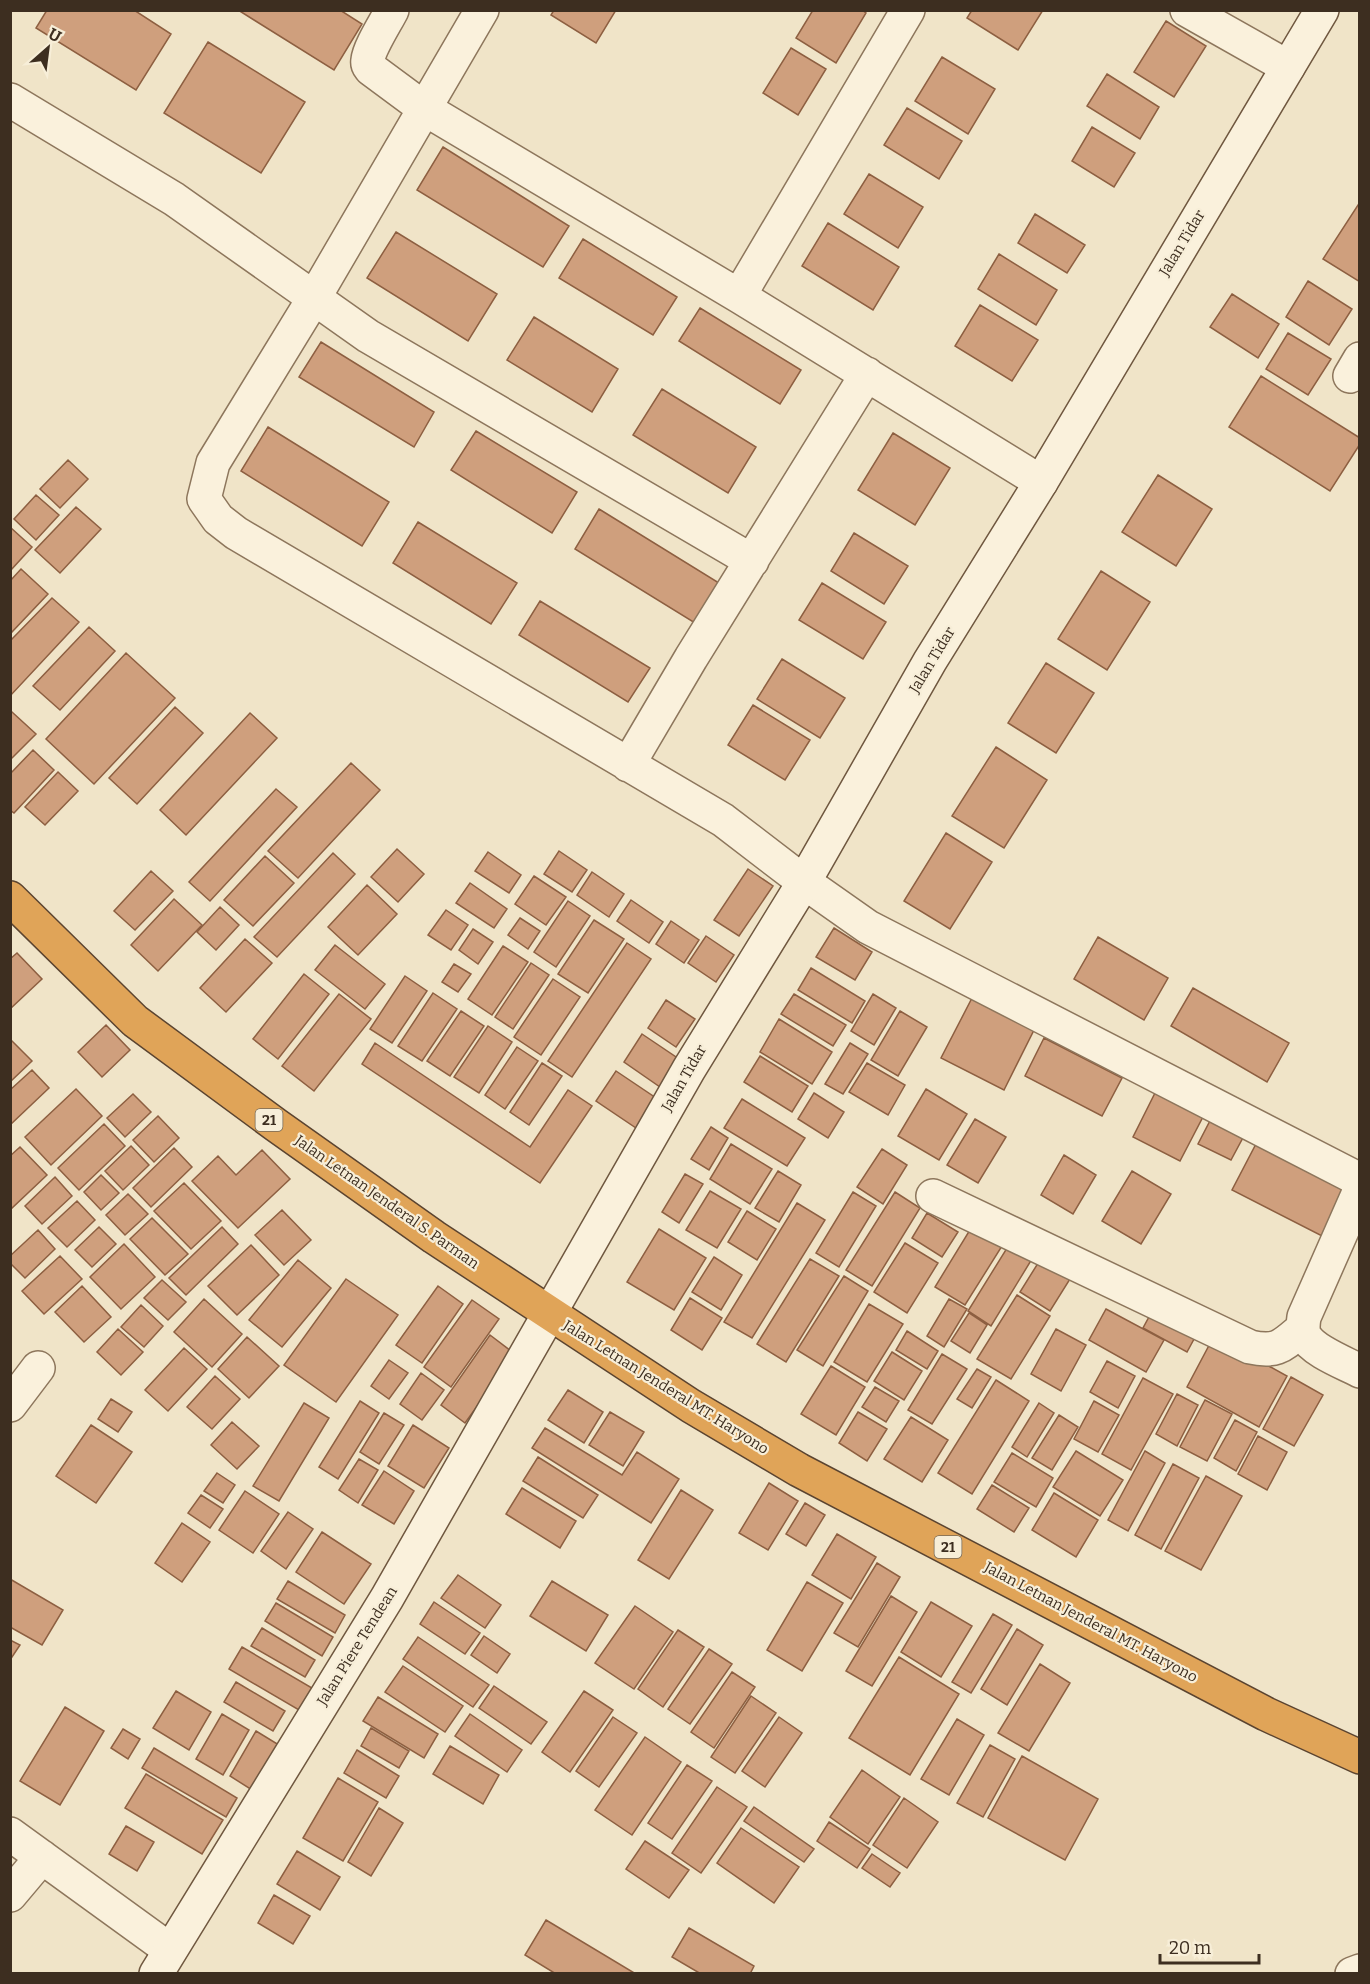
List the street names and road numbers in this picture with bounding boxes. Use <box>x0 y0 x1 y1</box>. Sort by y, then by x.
street label: Jalan Tidar <box>1155 206 1209 280</box>
street label: Jalan Tidar <box>905 623 959 697</box>
street label: Jalan Tidar <box>657 1041 711 1115</box>
road number: 21 <box>256 1109 282 1131</box>
street label: Jalan Letnan Jenderal S. Parman <box>291 1131 483 1273</box>
street label: Jalan Letnan Jenderal MT. Haryono <box>559 1316 772 1458</box>
road number: 21 <box>934 1536 962 1558</box>
street label: Jalan Letnan Jenderal MT. Haryono <box>980 1558 1201 1686</box>
street label: Jalan Piere Tendean <box>312 1583 401 1710</box>

